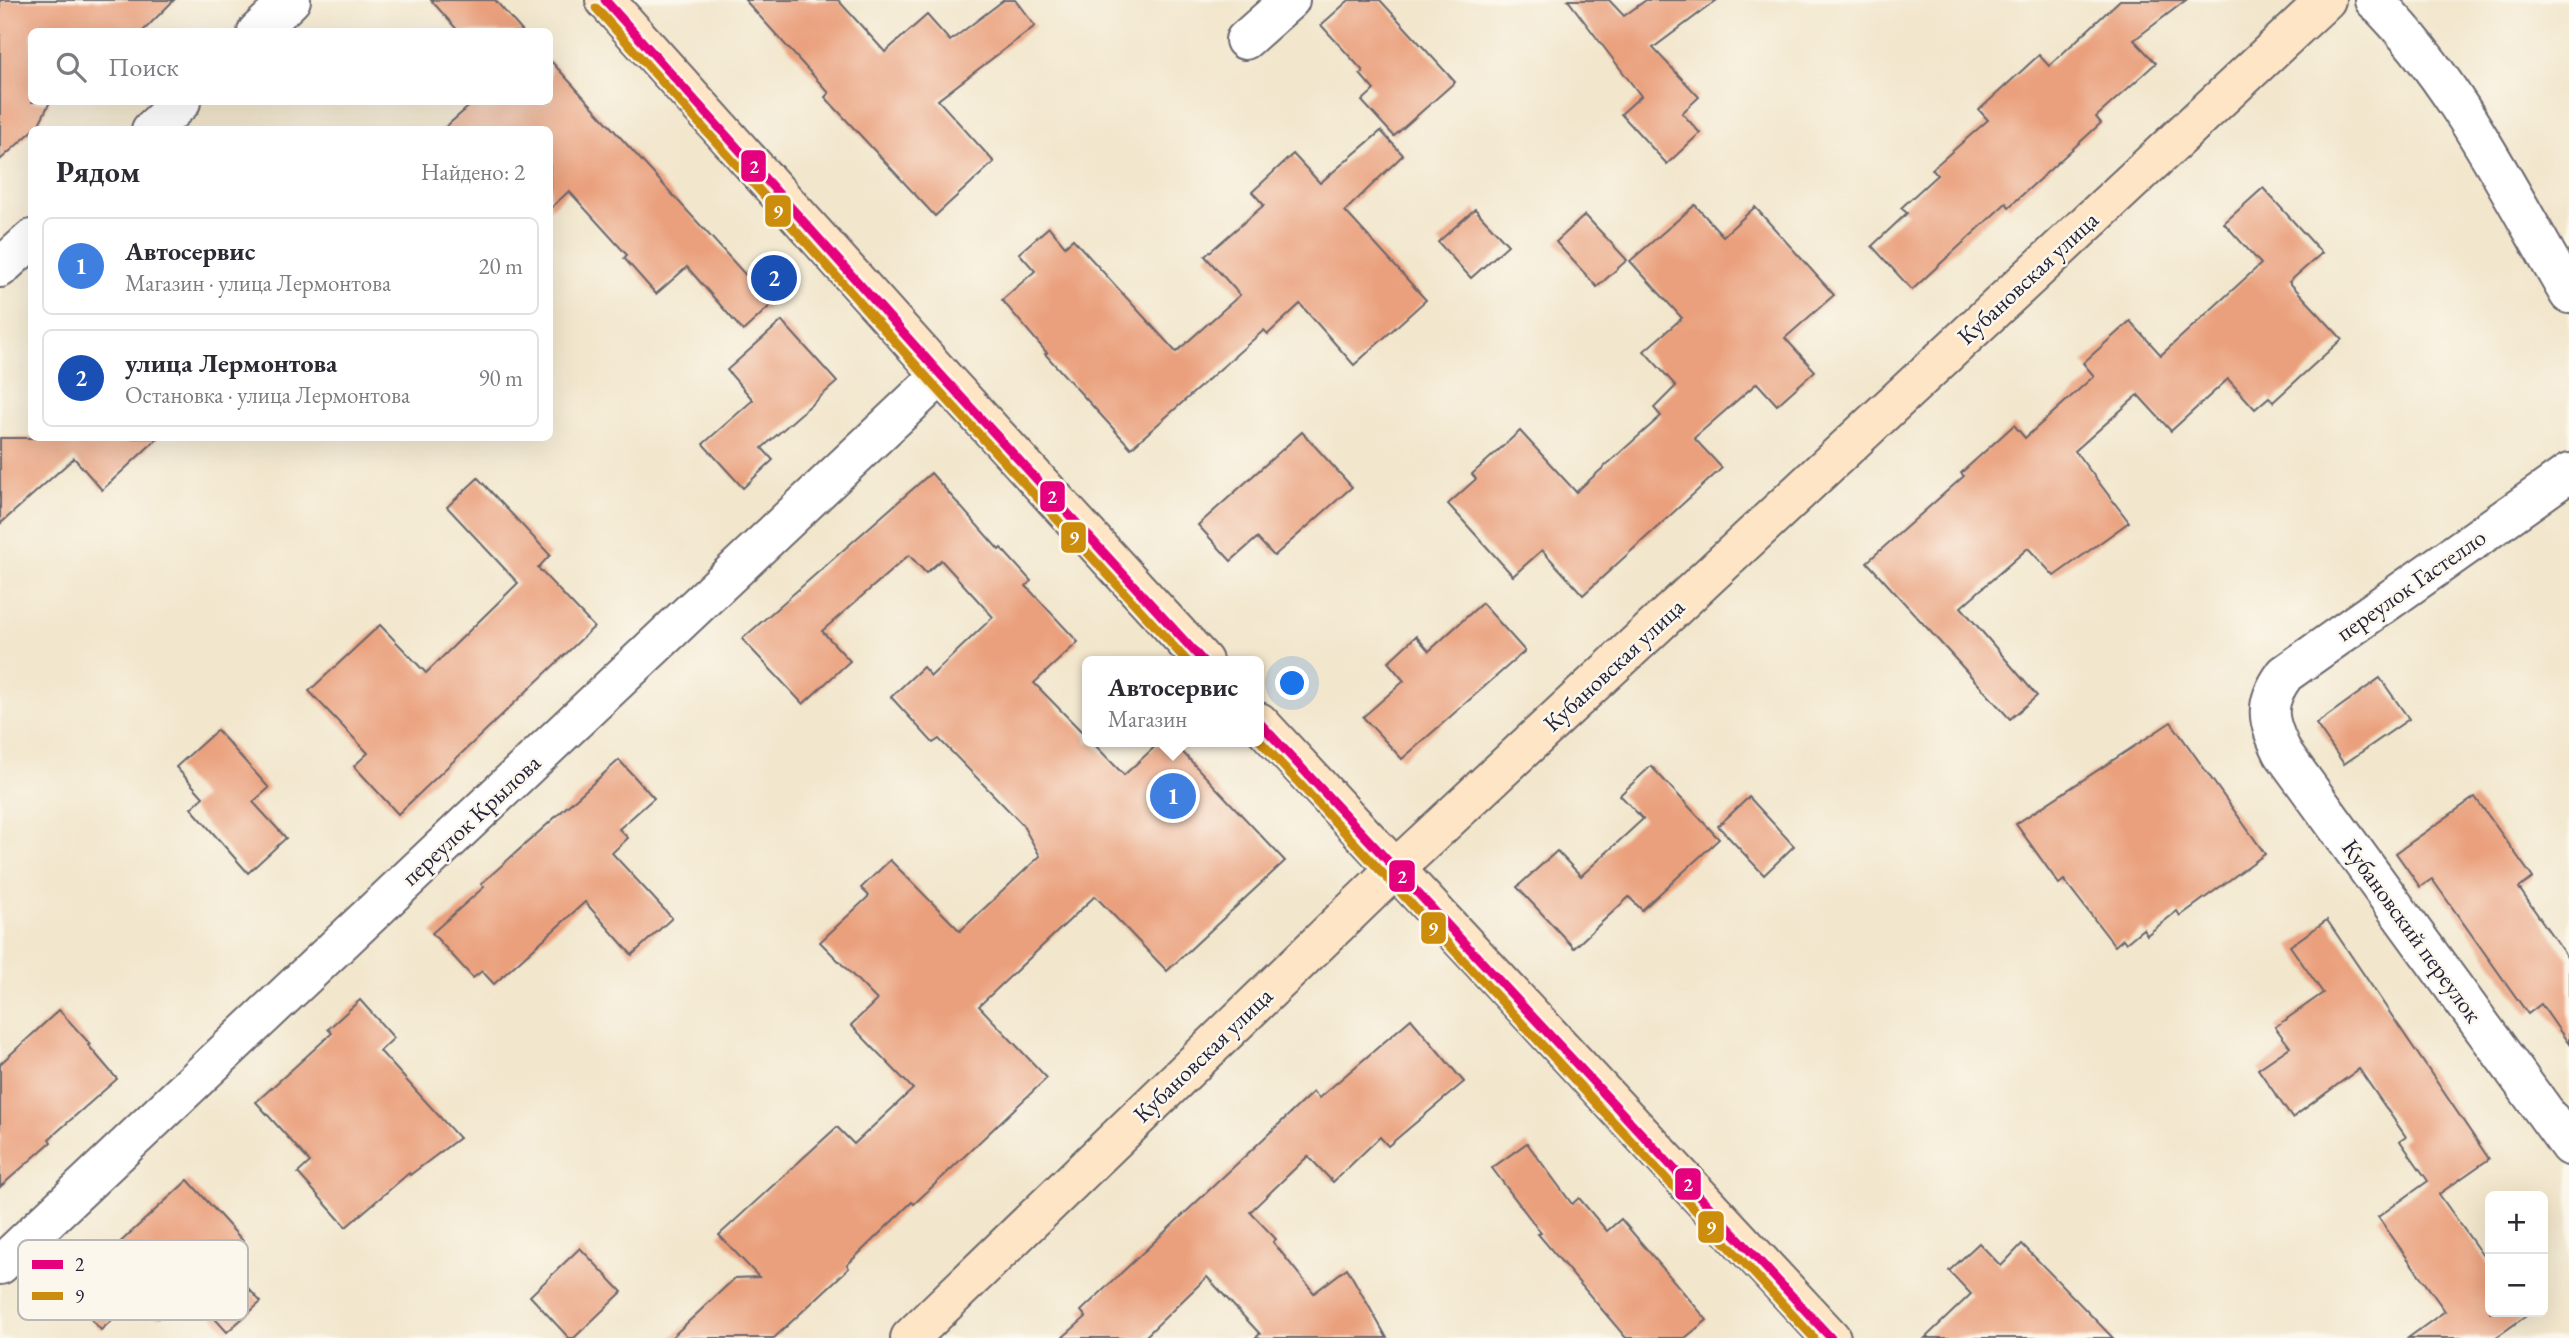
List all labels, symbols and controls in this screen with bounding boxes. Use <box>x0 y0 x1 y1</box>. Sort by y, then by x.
search box <box>28 28 553 105</box>
icon: search <box>52 48 90 86</box>
text: Поиск <box>108 50 179 84</box>
line badge: 2 <box>740 149 767 183</box>
text: Рядом <box>56 152 140 191</box>
text: 2 <box>749 154 759 179</box>
text: Найдено: 2 <box>421 157 525 187</box>
line badge: 9 <box>764 194 792 228</box>
text: 9 <box>773 199 783 224</box>
street label: Кубановская улица <box>1951 204 2105 351</box>
text: Автосервис <box>125 234 255 268</box>
text: 1 <box>75 251 87 281</box>
text: 20 m <box>478 251 523 281</box>
pin: 2 <box>751 252 797 304</box>
text: Магазин · улица Лермонтова <box>125 268 391 298</box>
text: улица Лермонтова <box>125 346 337 380</box>
text: 2 <box>75 363 87 393</box>
text: 90 m <box>478 363 523 393</box>
text: Остановка · улица Лермонтова <box>125 380 410 410</box>
line badge: 2 <box>1039 480 1066 513</box>
text: 2 <box>1047 484 1057 509</box>
line badge: 9 <box>1060 521 1087 554</box>
street label: переулок Гастелло <box>2330 521 2492 648</box>
text: 9 <box>1069 525 1079 550</box>
street label: Кубановская улица <box>1537 591 1691 738</box>
popup <box>1082 656 1264 747</box>
your location <box>1275 666 1309 700</box>
text: Автосервис <box>1108 670 1238 704</box>
text: Магазин <box>1108 704 1187 734</box>
street label: переулок Крылова <box>395 747 547 892</box>
pin: 1 <box>1150 770 1196 822</box>
street label: Кубановский переулок <box>2335 833 2490 1029</box>
line badge: 2 <box>1388 859 1416 893</box>
text: 2 <box>1397 864 1407 889</box>
line badge: 9 <box>1420 911 1447 945</box>
text: 9 <box>1428 916 1438 941</box>
street label: Кубановская улица <box>1126 980 1279 1129</box>
line badge: 2 <box>1674 1167 1702 1201</box>
text: 2 <box>1683 1172 1693 1197</box>
map controls <box>2485 1191 2548 1317</box>
button: + <box>2485 1191 2548 1254</box>
line badge: 9 <box>1697 1210 1725 1244</box>
text: 9 <box>1706 1215 1716 1240</box>
legend <box>18 1240 248 1320</box>
text: 2 <box>75 1252 84 1277</box>
button: − <box>2485 1254 2548 1317</box>
text: 9 <box>75 1284 84 1309</box>

